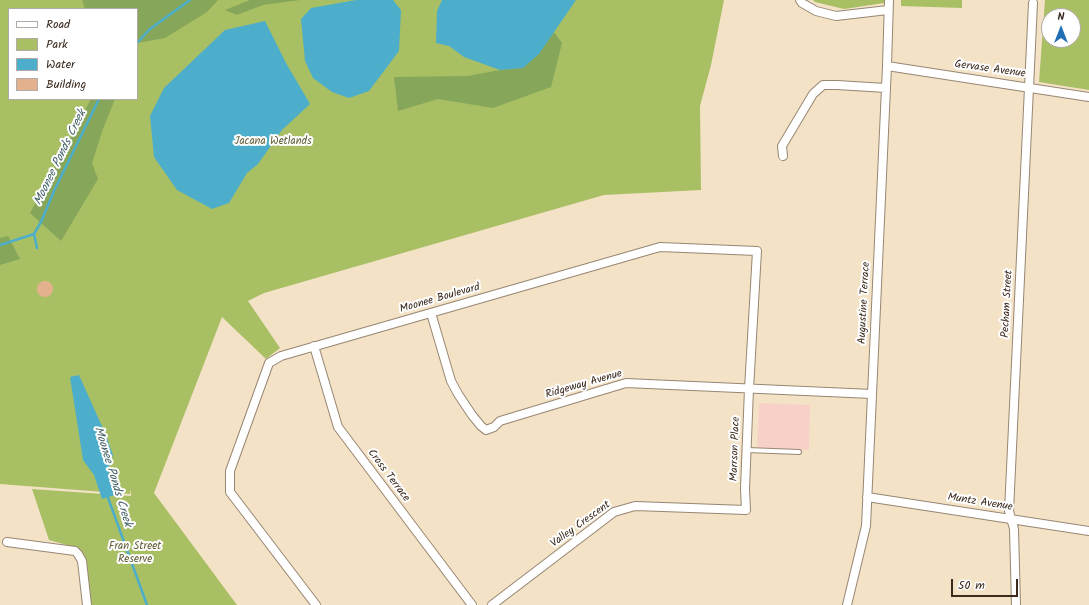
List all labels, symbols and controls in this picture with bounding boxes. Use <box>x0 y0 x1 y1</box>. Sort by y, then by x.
legend <box>8 8 138 100</box>
north arrow <box>1041 8 1081 48</box>
text: N <box>1058 8 1064 26</box>
text: Road <box>46 15 70 34</box>
text: Park <box>46 35 68 54</box>
text: Water <box>46 55 75 74</box>
street label: Gervase Avenue <box>954 58 1026 82</box>
text: Building <box>46 75 86 94</box>
water label: Moonee Ponds Creek <box>32 108 90 208</box>
park label: Jacana Wetlands <box>234 135 312 149</box>
street label: Augustine Terrace <box>856 262 874 344</box>
street label: Pecham Street <box>1000 270 1016 338</box>
street label: Moonee Boulevard <box>398 281 482 317</box>
street label: Ridgeway Avenue <box>544 368 624 402</box>
street label: Marrson Place <box>728 416 744 482</box>
water label: Moonee Ponds Creek <box>90 425 134 529</box>
street label: Cross Terrace <box>364 447 412 505</box>
street label: Muntz Avenue <box>947 491 1013 515</box>
street label: Valley Crescent <box>549 499 613 551</box>
park label: Fran Street Reserve <box>109 540 161 566</box>
scale bar <box>953 571 1020 597</box>
text: 50 m <box>958 576 985 595</box>

